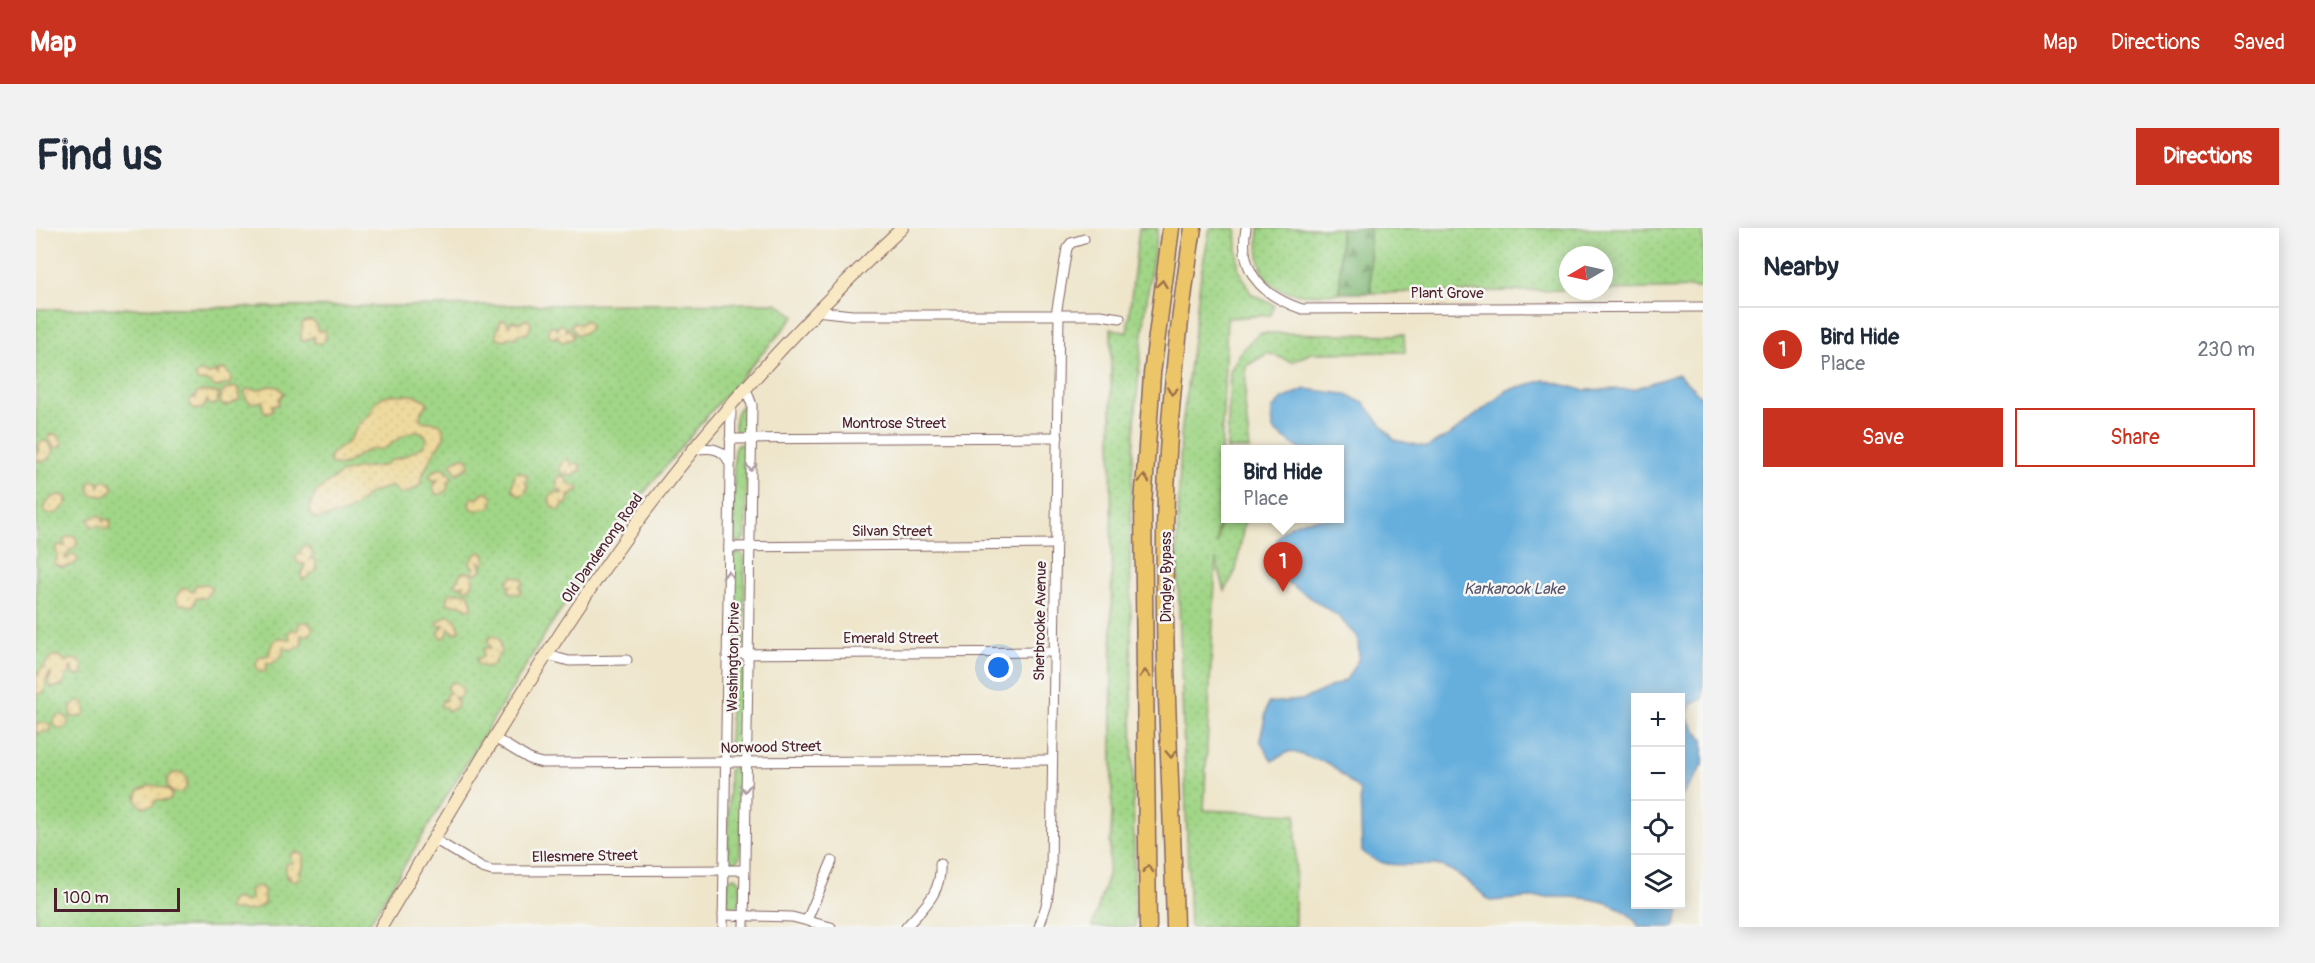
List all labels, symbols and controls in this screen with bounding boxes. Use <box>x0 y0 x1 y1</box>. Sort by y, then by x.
text: Map <box>30 25 76 60</box>
text: Map <box>2043 29 2078 56</box>
text: Directions <box>2111 29 2200 56</box>
text: Saved <box>2233 29 2285 56</box>
button: Directions <box>2136 128 2279 185</box>
text: Find us <box>36 130 162 182</box>
north arrow <box>1559 246 1613 300</box>
text: Nearby <box>1763 251 1839 283</box>
one-way arrow <box>1155 280 1168 289</box>
street label: Plant Grove <box>1410 284 1484 303</box>
text: Bird Hide <box>1820 323 1899 351</box>
text: 1 <box>1779 337 1786 362</box>
text: 230 m <box>2198 337 2255 362</box>
text: Place <box>1820 351 1865 376</box>
one-way arrow <box>1167 387 1179 396</box>
button: Save <box>1763 408 2003 467</box>
button: Share <box>2015 408 2255 467</box>
street label: Montrose Street <box>842 414 947 433</box>
popup <box>1221 445 1344 523</box>
text: Bird Hide <box>1243 458 1322 486</box>
one-way arrow <box>745 463 757 472</box>
one-way arrow <box>1138 474 1151 483</box>
text: Place <box>1243 486 1288 511</box>
street label: Old Dandenong Road <box>557 490 647 607</box>
street label: Silvan Street <box>852 522 933 541</box>
street label: Dingley Bypass <box>1157 531 1176 622</box>
pin: 1 <box>1264 542 1302 592</box>
street label: Sherbrooke Avenue <box>1030 560 1051 681</box>
one-way arrow <box>722 570 735 579</box>
water label: Karkarook Lake <box>1464 579 1566 599</box>
street label: Washington Drive <box>723 601 744 712</box>
street label: Emerald Street <box>843 629 940 648</box>
your location <box>984 653 1013 682</box>
one-way arrow <box>1138 669 1151 678</box>
map controls <box>1631 693 1685 909</box>
button: + <box>1631 693 1685 747</box>
street label: Norwood Street <box>720 737 823 758</box>
button: − <box>1631 747 1685 801</box>
one-way arrow <box>1164 749 1177 758</box>
one-way arrow <box>739 783 752 792</box>
button: locate <box>1631 801 1685 855</box>
street label: Ellesmere Street <box>532 846 639 867</box>
button: layers <box>1631 855 1685 909</box>
one-way arrow <box>1142 864 1154 873</box>
scale bar <box>54 885 180 912</box>
text: 100 m <box>63 888 109 908</box>

